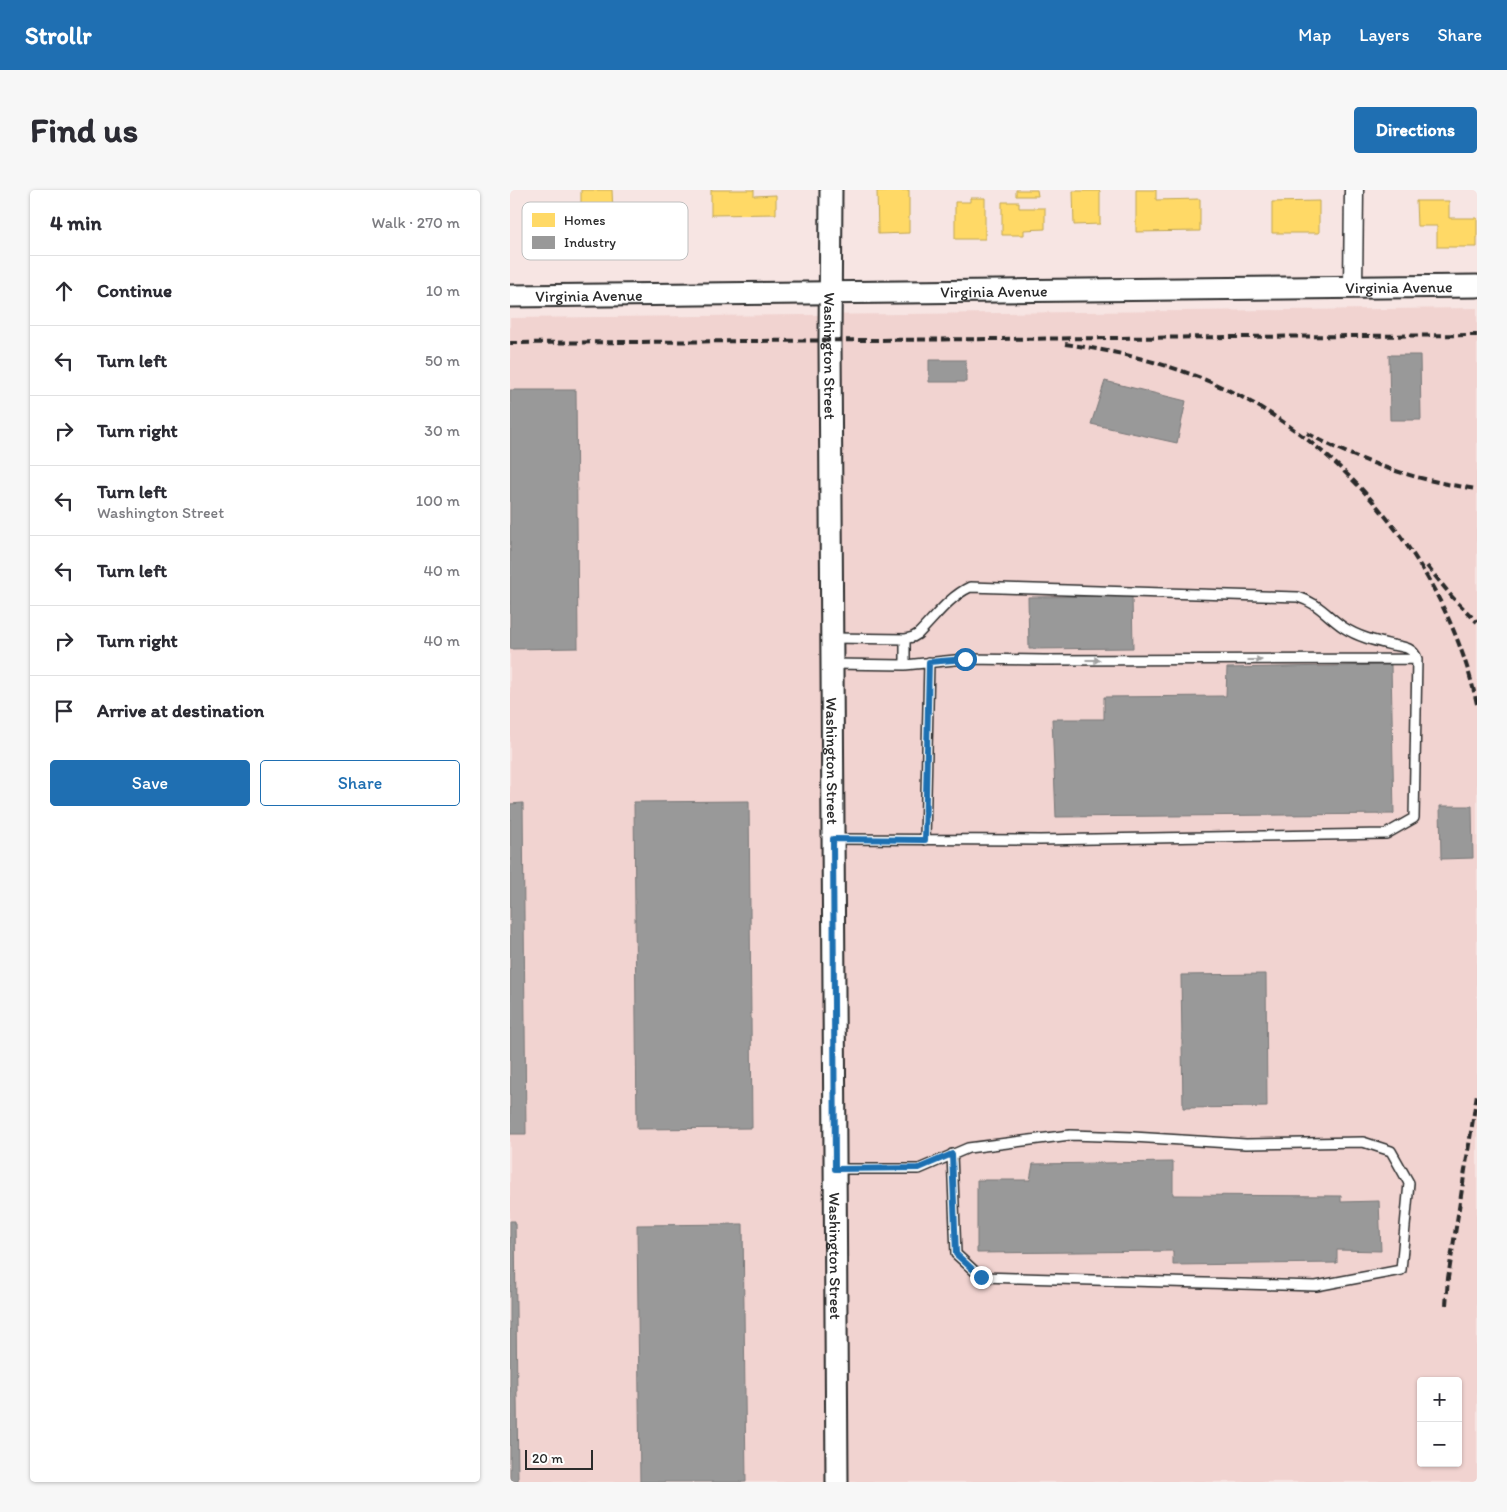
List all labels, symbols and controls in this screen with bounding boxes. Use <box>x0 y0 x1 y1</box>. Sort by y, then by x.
text: Strollr <box>25 21 91 50</box>
text: Map <box>1298 24 1331 46</box>
text: Layers <box>1359 24 1409 46</box>
text: Share <box>1437 24 1482 46</box>
button: Directions <box>1354 107 1477 153</box>
text: Find us <box>30 109 138 151</box>
legend <box>522 202 688 260</box>
text: 4 min <box>50 210 102 235</box>
text: Homes <box>564 212 606 229</box>
text: Walk · 270 m <box>372 213 460 232</box>
text: Industry <box>564 234 616 251</box>
icon: ahead <box>50 277 78 305</box>
street label: Virginia Avenue <box>1345 277 1453 297</box>
text: Continue <box>97 279 172 302</box>
text: 10 m <box>426 281 460 300</box>
street label: Virginia Avenue <box>940 281 1048 302</box>
street label: Virginia Avenue <box>535 286 643 306</box>
street label: Washington Street <box>820 292 839 420</box>
icon: left <box>50 347 78 375</box>
text: Turn left <box>97 349 167 372</box>
text: 50 m <box>425 351 460 370</box>
icon: right <box>50 417 78 445</box>
text: Turn right <box>97 419 178 442</box>
text: 30 m <box>424 421 460 440</box>
text: Turn left <box>97 480 167 503</box>
icon: left <box>50 487 78 515</box>
text: 100 m <box>416 491 460 510</box>
text: Washington Street <box>97 503 224 522</box>
icon: left <box>50 557 78 585</box>
text: Turn left <box>97 559 167 582</box>
text: 40 m <box>423 561 460 580</box>
icon: right <box>50 627 78 655</box>
text: Turn right <box>97 629 178 652</box>
text: 40 m <box>423 631 460 650</box>
route start <box>954 648 977 671</box>
one-way arrow <box>1085 656 1101 664</box>
one-way arrow <box>1247 656 1263 664</box>
icon: arrive <box>50 697 78 725</box>
street label: Washington Street <box>822 697 842 825</box>
text: Arrive at destination <box>97 699 264 722</box>
button: Save <box>50 760 250 806</box>
button: Share <box>260 760 460 806</box>
street label: Washington Street <box>825 1192 845 1320</box>
route end <box>970 1266 993 1289</box>
map controls <box>1417 1377 1462 1467</box>
button: + <box>1417 1377 1462 1422</box>
button: − <box>1417 1422 1462 1467</box>
scale bar <box>525 1447 592 1470</box>
text: 20 m <box>532 1450 563 1467</box>

